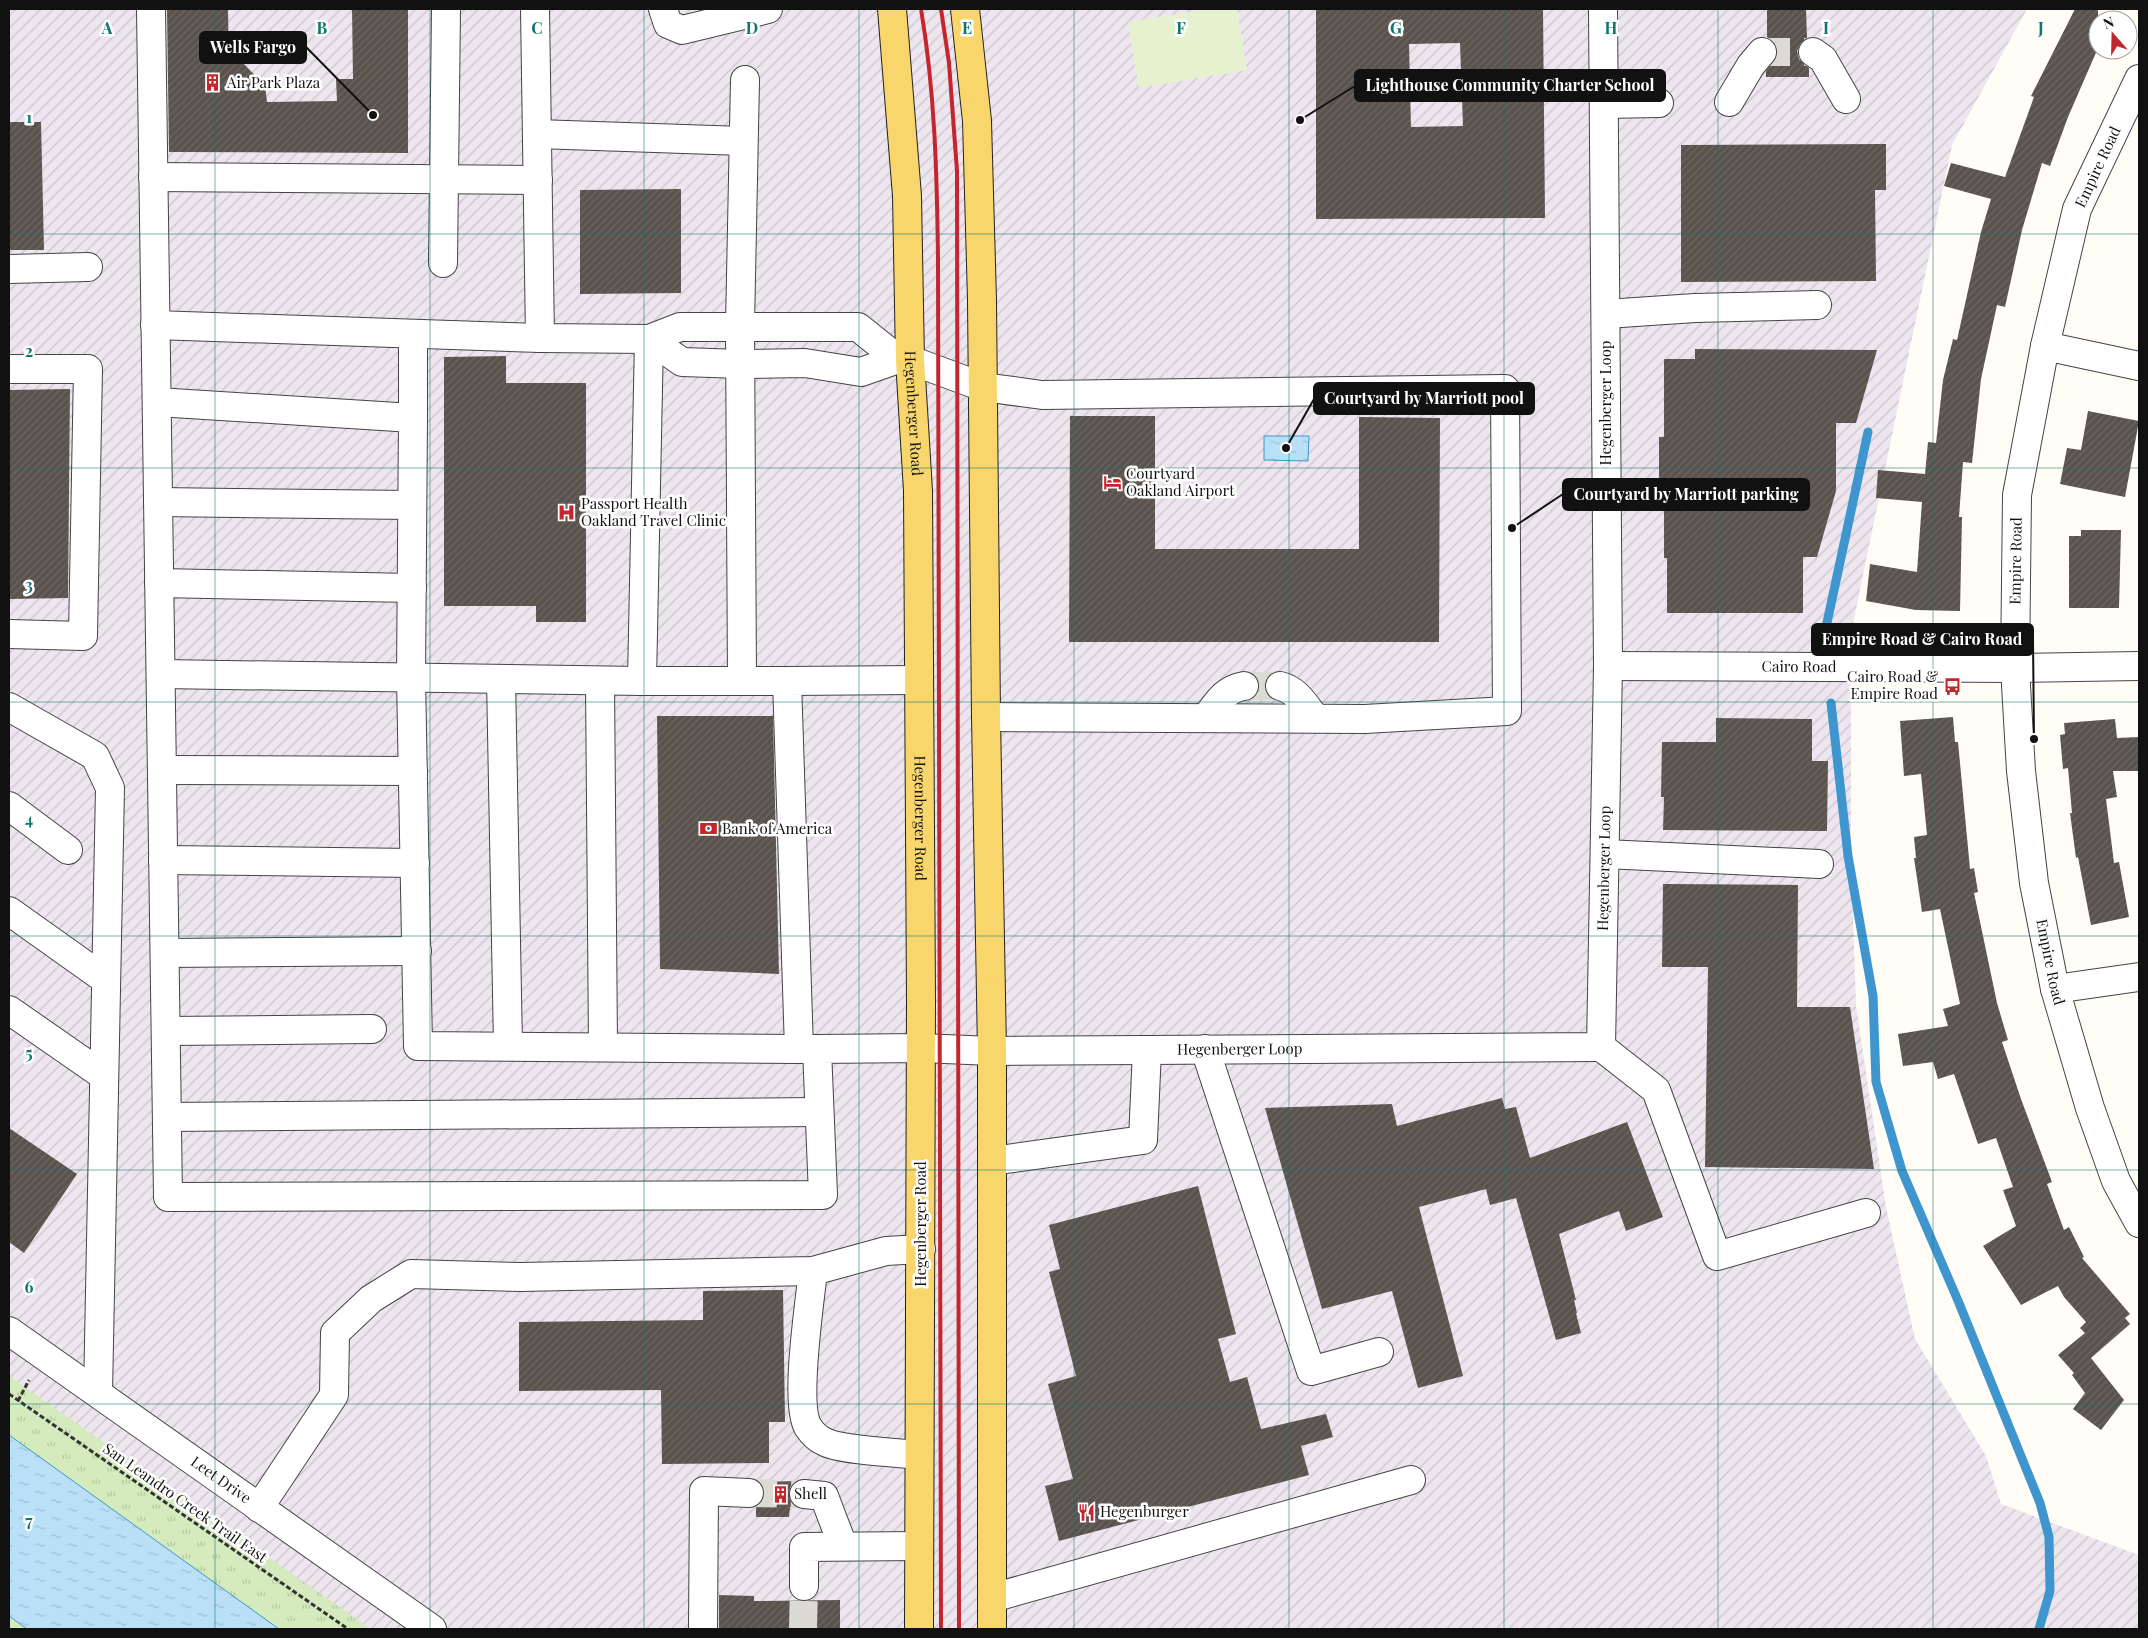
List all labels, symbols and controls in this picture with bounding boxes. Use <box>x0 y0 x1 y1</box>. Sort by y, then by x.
north arrow <box>2088 10 2138 60</box>
text: N <box>2100 12 2116 33</box>
text: A <box>101 17 113 38</box>
text: B <box>317 17 328 38</box>
text: C <box>531 17 543 38</box>
text: D <box>746 17 758 38</box>
text: E <box>962 17 972 38</box>
text: F <box>1176 17 1186 38</box>
text: G <box>1390 17 1402 38</box>
text: H <box>1605 17 1618 38</box>
text: I <box>1823 17 1829 38</box>
text: J <box>2037 17 2044 38</box>
callout: Wells Fargo <box>200 32 306 63</box>
text: Wells Fargo <box>209 36 296 57</box>
callout: Lighthouse Community Charter School <box>1355 70 1665 101</box>
place label: Air Park Plaza <box>226 72 321 92</box>
building icon: Air Park Plaza <box>203 73 223 93</box>
text: Lighthouse Community Charter School <box>1366 74 1654 95</box>
text: 1 <box>26 106 32 127</box>
street label: Empire Road <box>2070 122 2125 210</box>
text: 2 <box>25 340 33 361</box>
street label: Hegenberger Loop <box>1595 340 1615 466</box>
street label: Hegenberger Road <box>901 350 928 477</box>
callout: Courtyard by Marriott pool <box>1314 383 1534 414</box>
text: Courtyard by Marriott pool <box>1324 387 1524 408</box>
place label: Courtyard Oakland Airport <box>1126 463 1235 500</box>
hotel icon: Courtyard Oakland Airport <box>1102 473 1122 493</box>
callout: Courtyard by Marriott parking <box>1563 479 1809 510</box>
text: Courtyard by Marriott parking <box>1573 483 1799 504</box>
place label: Passport Health Oakland Travel Clinic <box>581 493 726 530</box>
hospital icon: Passport Health Oakland Travel Clinic <box>557 503 577 523</box>
street label: Empire Road <box>2004 517 2026 605</box>
text: 3 <box>25 574 33 595</box>
callout: Empire Road & Cairo Road <box>1812 624 2033 655</box>
text: Empire Road & Cairo Road <box>1822 628 2023 649</box>
street label: Cairo Road <box>1762 656 1837 676</box>
place label: Cairo Road & Empire Road <box>1847 666 1938 703</box>
bus stop icon: Cairo Road & Empire Road <box>1942 676 1962 696</box>
street label: Hegenberger Road <box>911 755 931 881</box>
street label: Hegenberger Loop <box>1592 805 1614 931</box>
text: 4 <box>25 808 33 829</box>
place label: Bank of America <box>722 818 833 838</box>
bank icon: Bank of America <box>698 819 718 839</box>
street label: Empire Road <box>2032 917 2070 1008</box>
street label: Hegenberger Loop <box>1177 1038 1303 1059</box>
text: 5 <box>25 1042 33 1063</box>
street label: Hegenberger Road <box>910 1161 930 1287</box>
text: 6 <box>25 1276 34 1297</box>
street label: San Leandro Creek Trail East <box>100 1438 272 1567</box>
street label: Leet Drive <box>187 1451 256 1508</box>
place label: Shell <box>794 1483 827 1503</box>
building icon: Shell <box>770 1484 790 1504</box>
place label: Hegenburger <box>1100 1501 1189 1521</box>
restaurant icon: Hegenburger <box>1076 1502 1096 1522</box>
text: 7 <box>25 1510 33 1531</box>

